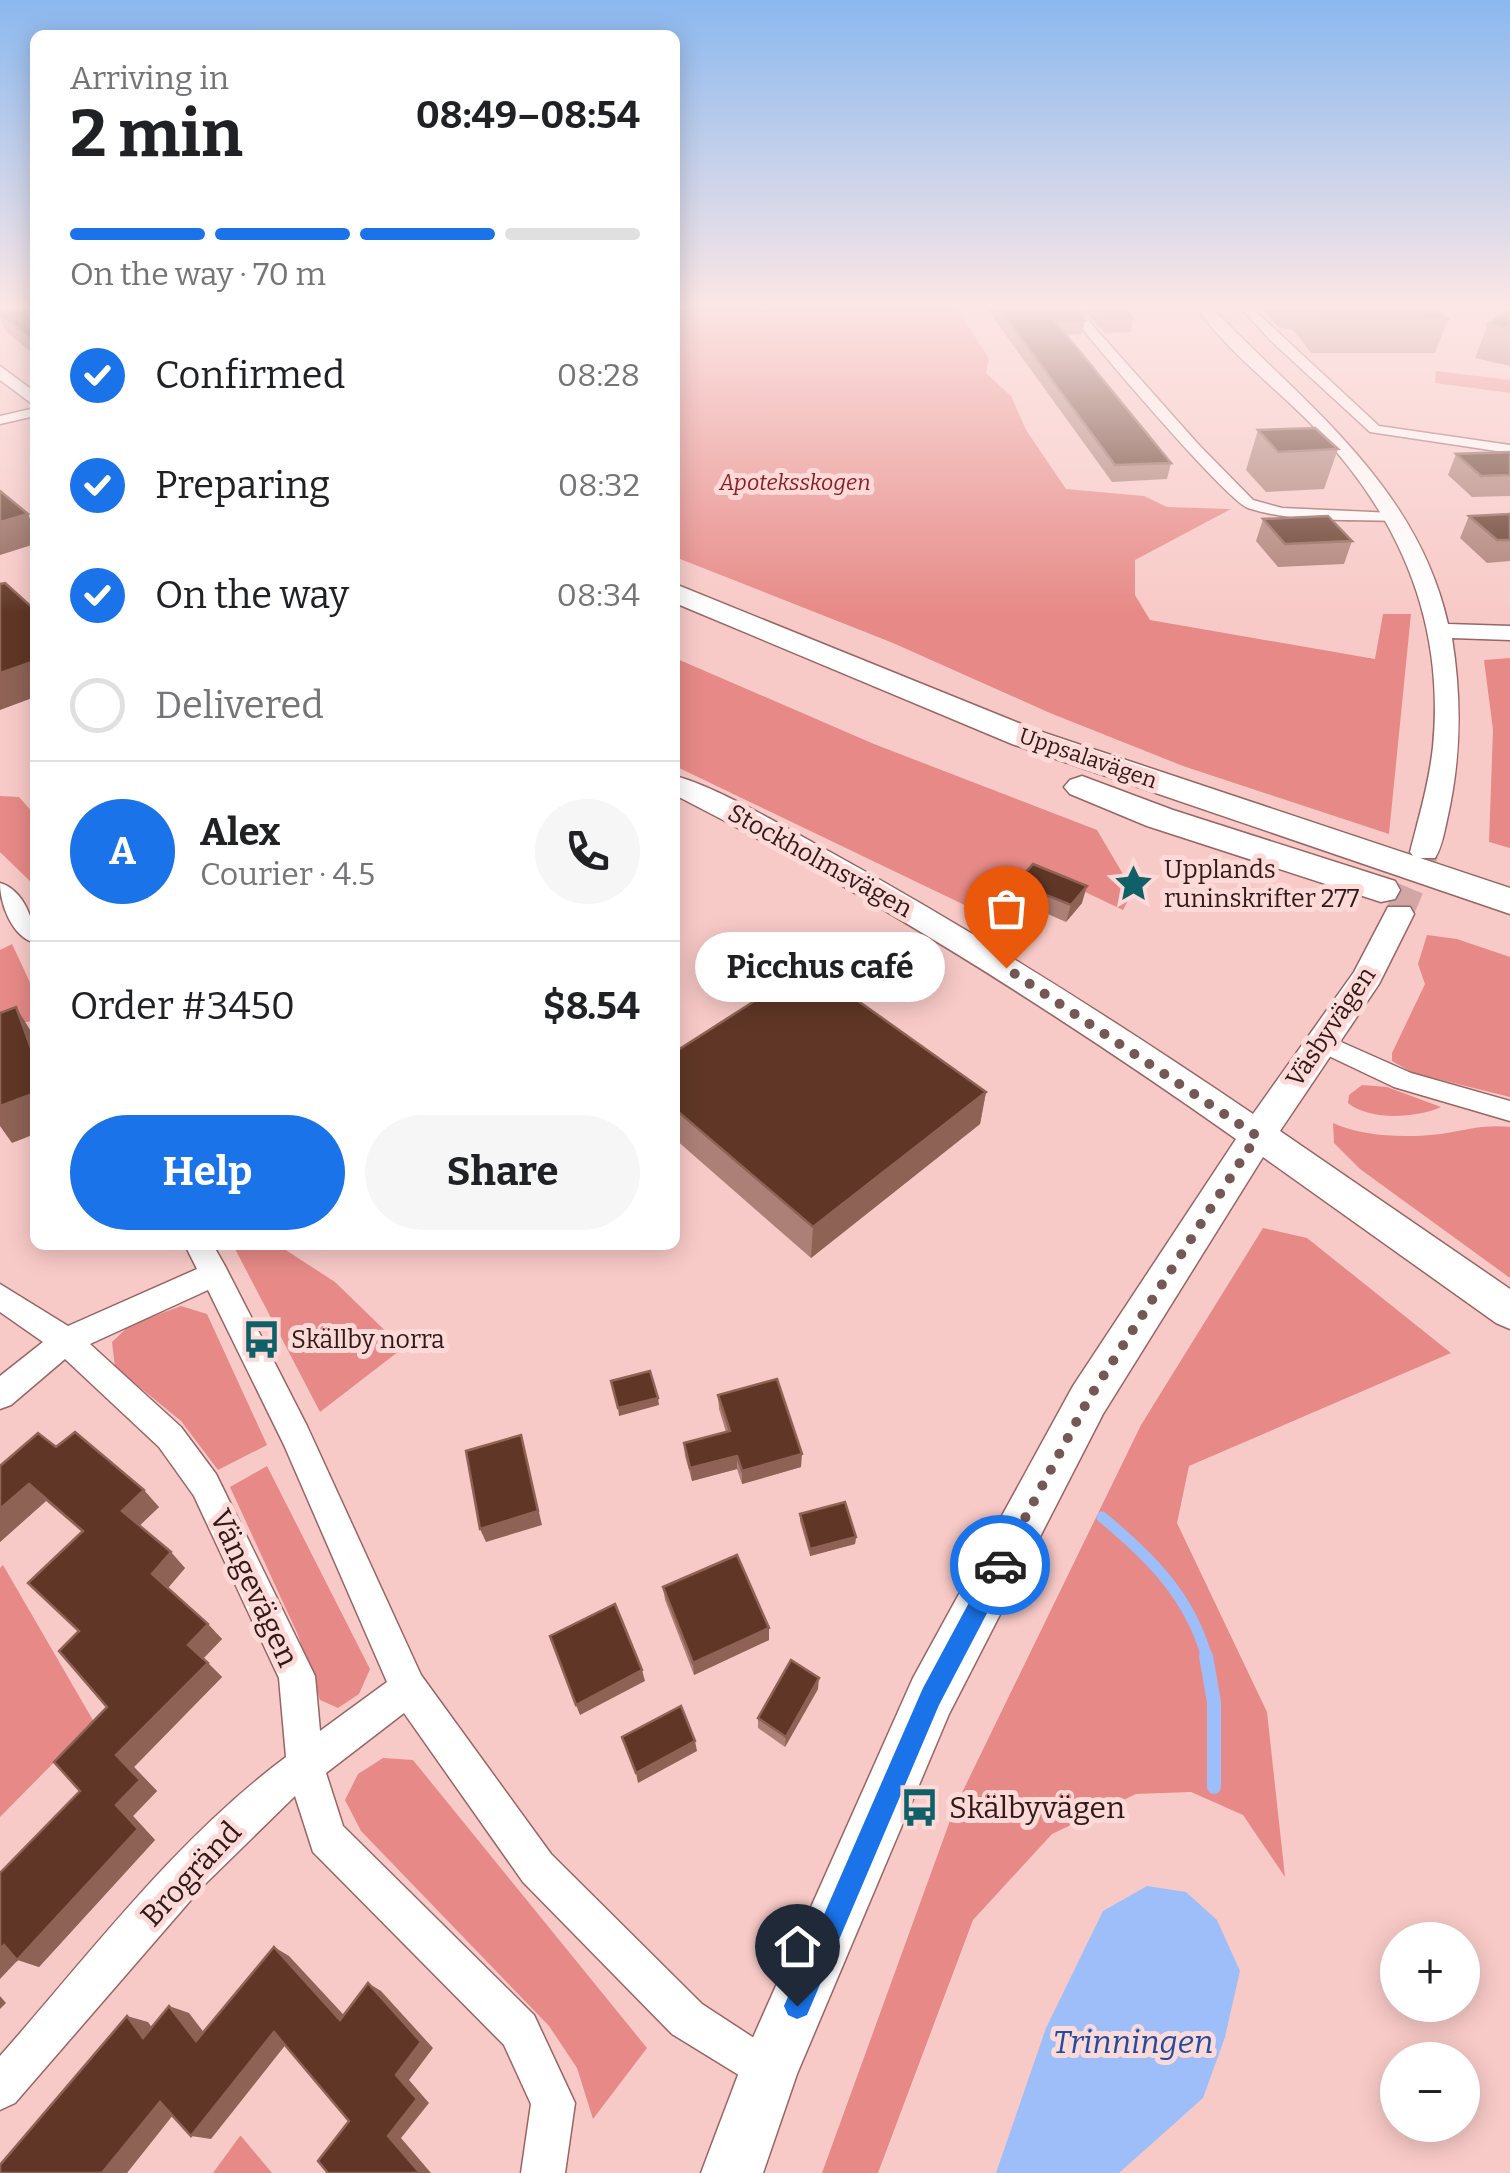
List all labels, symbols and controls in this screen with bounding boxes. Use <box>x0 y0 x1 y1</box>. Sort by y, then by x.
text: Arriving in <box>70 59 229 97</box>
text: 08:49–08:54 <box>416 92 640 138</box>
text: 2 min <box>70 95 243 173</box>
text: On the way · 70 m <box>70 255 326 293</box>
icon: check <box>70 348 125 403</box>
text: Confirmed <box>155 352 345 398</box>
text: 08:28 <box>557 356 640 394</box>
icon: check <box>70 458 125 513</box>
text: Preparing <box>155 462 330 508</box>
text: 08:32 <box>558 466 640 504</box>
park label: Apoteksskogen <box>719 469 870 496</box>
icon: check <box>70 568 125 623</box>
text: On the way <box>155 572 349 618</box>
text: 08:34 <box>557 576 640 614</box>
text: Delivered <box>155 682 324 728</box>
street label: Uppsalavägen <box>1016 722 1161 794</box>
street label: Stockholmsvägen <box>723 798 917 924</box>
button: phone <box>535 799 640 904</box>
text: Alex <box>200 809 280 855</box>
text: A <box>109 828 136 874</box>
text: Courier · 4.5 <box>200 855 375 893</box>
place label: Upplands runinskrifter 277 <box>1164 855 1360 914</box>
place icon: Upplands runinskrifter 277 <box>1113 863 1155 905</box>
pin <box>964 866 1049 969</box>
icon: bag <box>979 881 1034 936</box>
callout: Picchus café <box>696 933 946 1003</box>
text: Picchus café <box>726 948 914 986</box>
street label: Väsbyvägen <box>1280 961 1382 1093</box>
text: Order #3450 <box>70 983 295 1029</box>
text: $8.54 <box>543 983 640 1029</box>
button: Help <box>70 1115 345 1230</box>
button: Share <box>365 1115 640 1230</box>
bus stop icon: Skällby norra <box>240 1319 282 1361</box>
place label: Skällby norra <box>291 1325 445 1355</box>
street label: Vängevägen <box>202 1504 306 1672</box>
courier <box>950 1515 1050 1615</box>
icon: car <box>973 1538 1028 1593</box>
bus stop icon: Skälbyvägen <box>898 1787 940 1829</box>
place label: Skälbyvägen <box>949 1790 1125 1826</box>
street label: Brogränd <box>133 1814 249 1934</box>
pin <box>755 1904 840 2007</box>
icon: home <box>770 1919 825 1974</box>
map controls <box>1380 1922 1480 2142</box>
button: + <box>1380 1922 1480 2022</box>
water label: Trinningen <box>1053 2023 1213 2061</box>
button: − <box>1380 2042 1480 2142</box>

